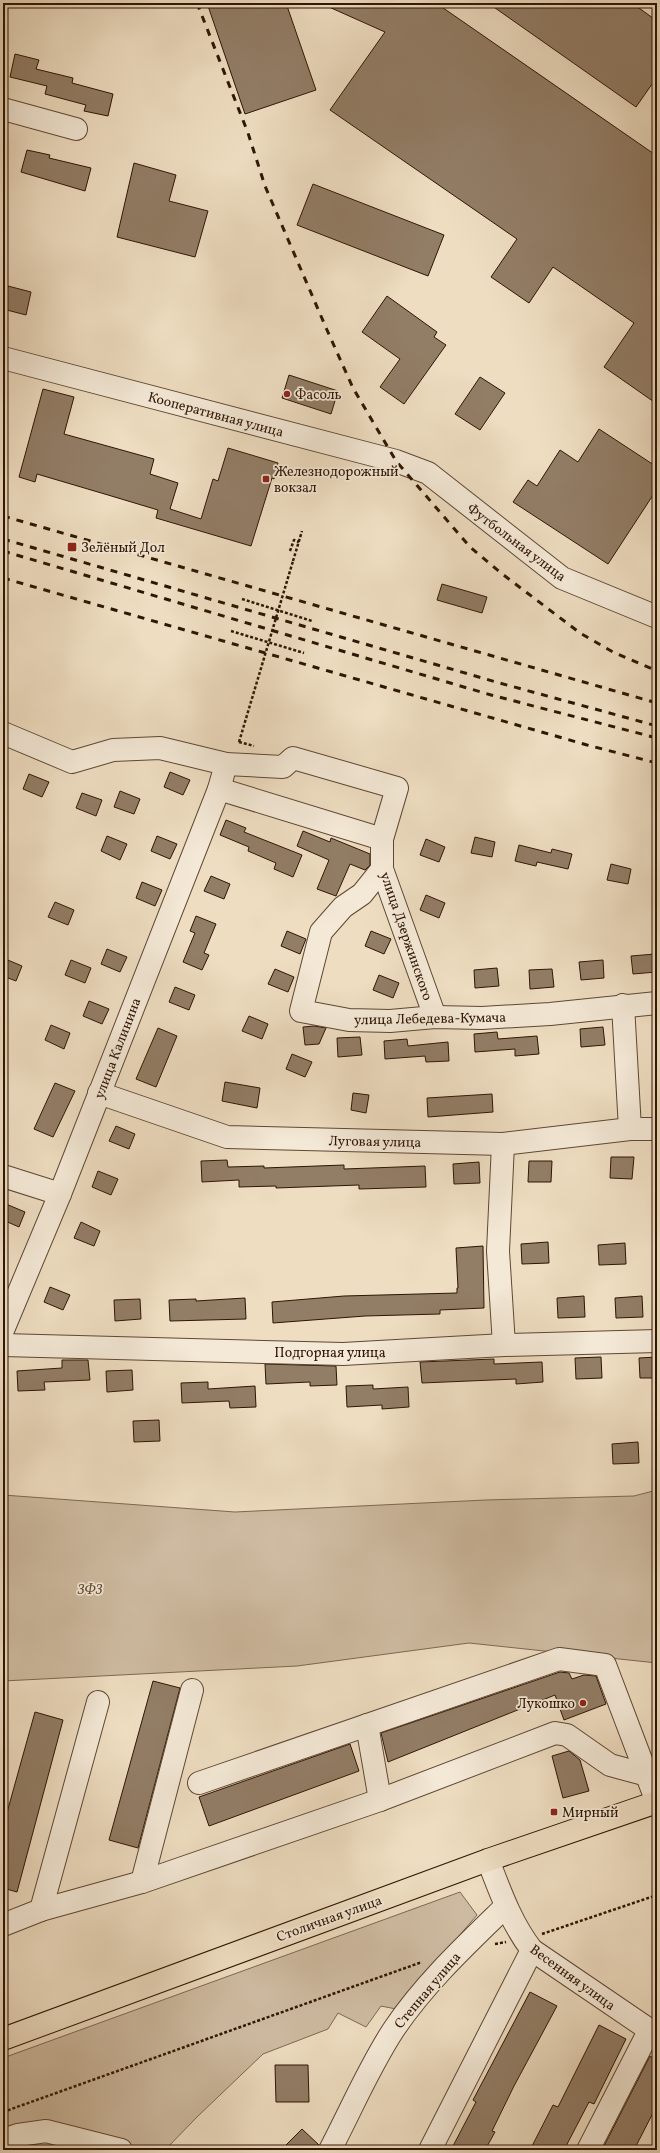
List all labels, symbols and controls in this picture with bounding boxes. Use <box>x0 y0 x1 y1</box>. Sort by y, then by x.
place label: Фасоль <box>295 386 342 405</box>
street label: Кооперативная улица <box>146 388 286 443</box>
marker: Фасоль <box>282 389 292 399</box>
place label: Железнодорожный вокзал <box>274 463 399 498</box>
marker: Железнодорожный вокзал <box>261 474 271 484</box>
street label: Футбольная улица <box>463 500 569 587</box>
place label: Зелёный Дол <box>81 539 165 558</box>
marker: Зелёный Дол <box>66 541 78 553</box>
street label: улица Дзержинского <box>375 870 437 1003</box>
street label: улица Калинина <box>90 995 146 1102</box>
street label: улица Лебедева-Кумача <box>354 1009 506 1030</box>
street label: Луговая улица <box>328 1132 422 1153</box>
street label: Подгорная улица <box>274 1344 386 1363</box>
park label: ЗФЗ <box>77 1581 103 1600</box>
place label: Лукошко <box>517 1695 575 1714</box>
marker: Лукошко <box>578 1698 588 1708</box>
place label: Мирный <box>562 1804 619 1823</box>
marker: Мирный <box>549 1807 559 1817</box>
street label: Столичная улица <box>274 1891 385 1947</box>
street label: Весенняя улица <box>526 1941 619 2016</box>
street label: Степная улица <box>390 1949 466 2033</box>

